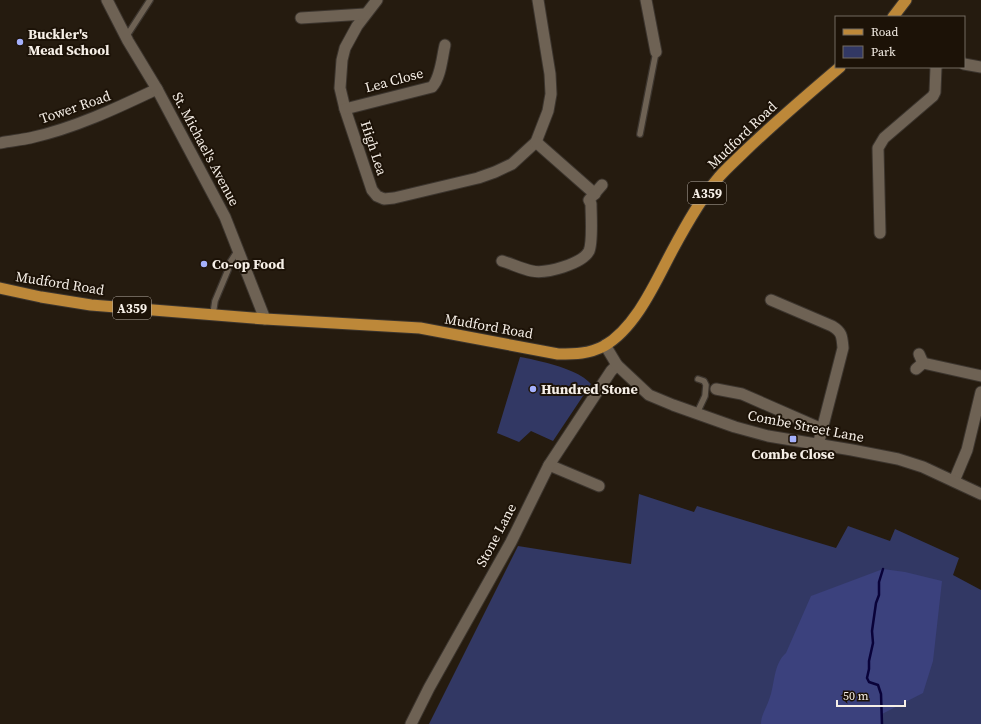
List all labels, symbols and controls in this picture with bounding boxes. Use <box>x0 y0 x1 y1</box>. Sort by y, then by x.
legend <box>835 16 965 68</box>
place label: Buckler's Mead School <box>28 24 110 60</box>
text: Road <box>871 24 898 40</box>
marker: Buckler's Mead School <box>15 37 25 47</box>
text: Park <box>871 44 896 60</box>
street label: Lea Close <box>363 63 425 97</box>
street label: Tower Road <box>37 86 113 128</box>
street label: St. Michael's Avenue <box>168 89 244 209</box>
street label: Mudford Road <box>703 97 781 173</box>
street label: High Lea <box>356 118 393 179</box>
road number: A359 <box>688 182 726 204</box>
place label: Co-op Food <box>212 254 285 274</box>
marker: Co-op Food <box>199 259 209 269</box>
street label: Mudford Road <box>14 266 106 300</box>
road number: A359 <box>113 297 151 319</box>
street label: Mudford Road <box>443 308 535 344</box>
place label: Hundred Stone <box>541 379 638 399</box>
marker: Hundred Stone <box>528 384 538 394</box>
street label: Combe Street Lane <box>746 405 866 447</box>
marker: Combe Close <box>788 434 798 444</box>
place label: Combe Close <box>751 444 835 464</box>
street label: Stone Lane <box>471 500 521 570</box>
scale bar <box>837 682 905 708</box>
text: 50 m <box>843 688 869 704</box>

